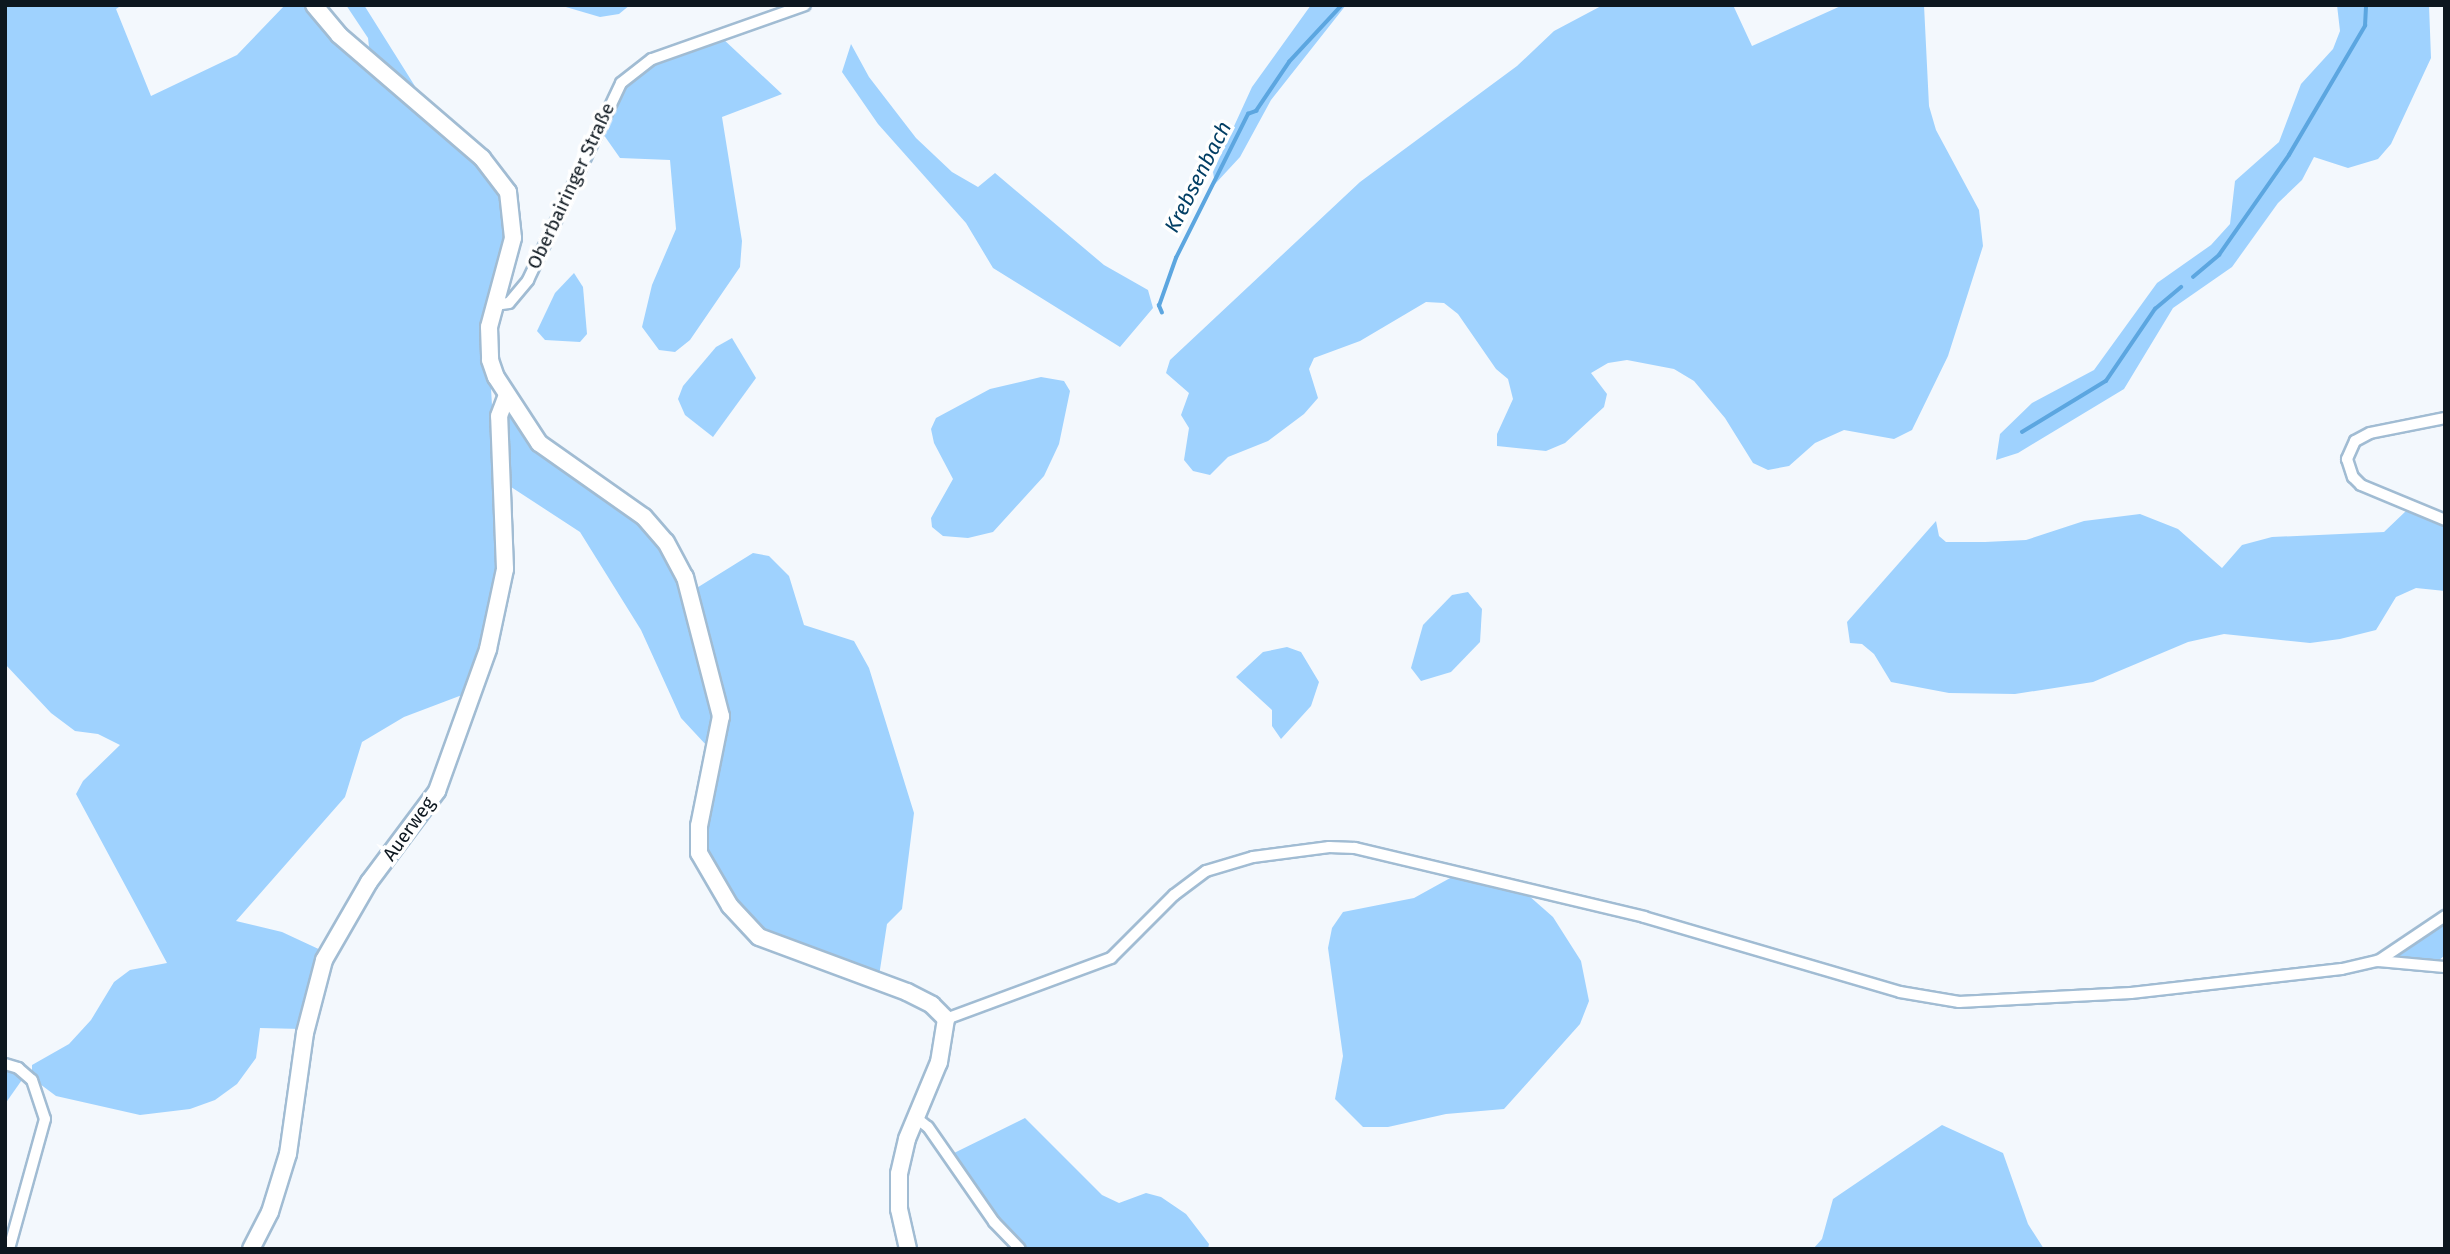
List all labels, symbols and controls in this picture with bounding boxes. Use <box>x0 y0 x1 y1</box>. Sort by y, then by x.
street label: Oberbairinger Straße <box>522 99 620 273</box>
water label: Krebsenbach <box>1159 117 1237 237</box>
street label: Auerweg <box>378 793 440 865</box>

